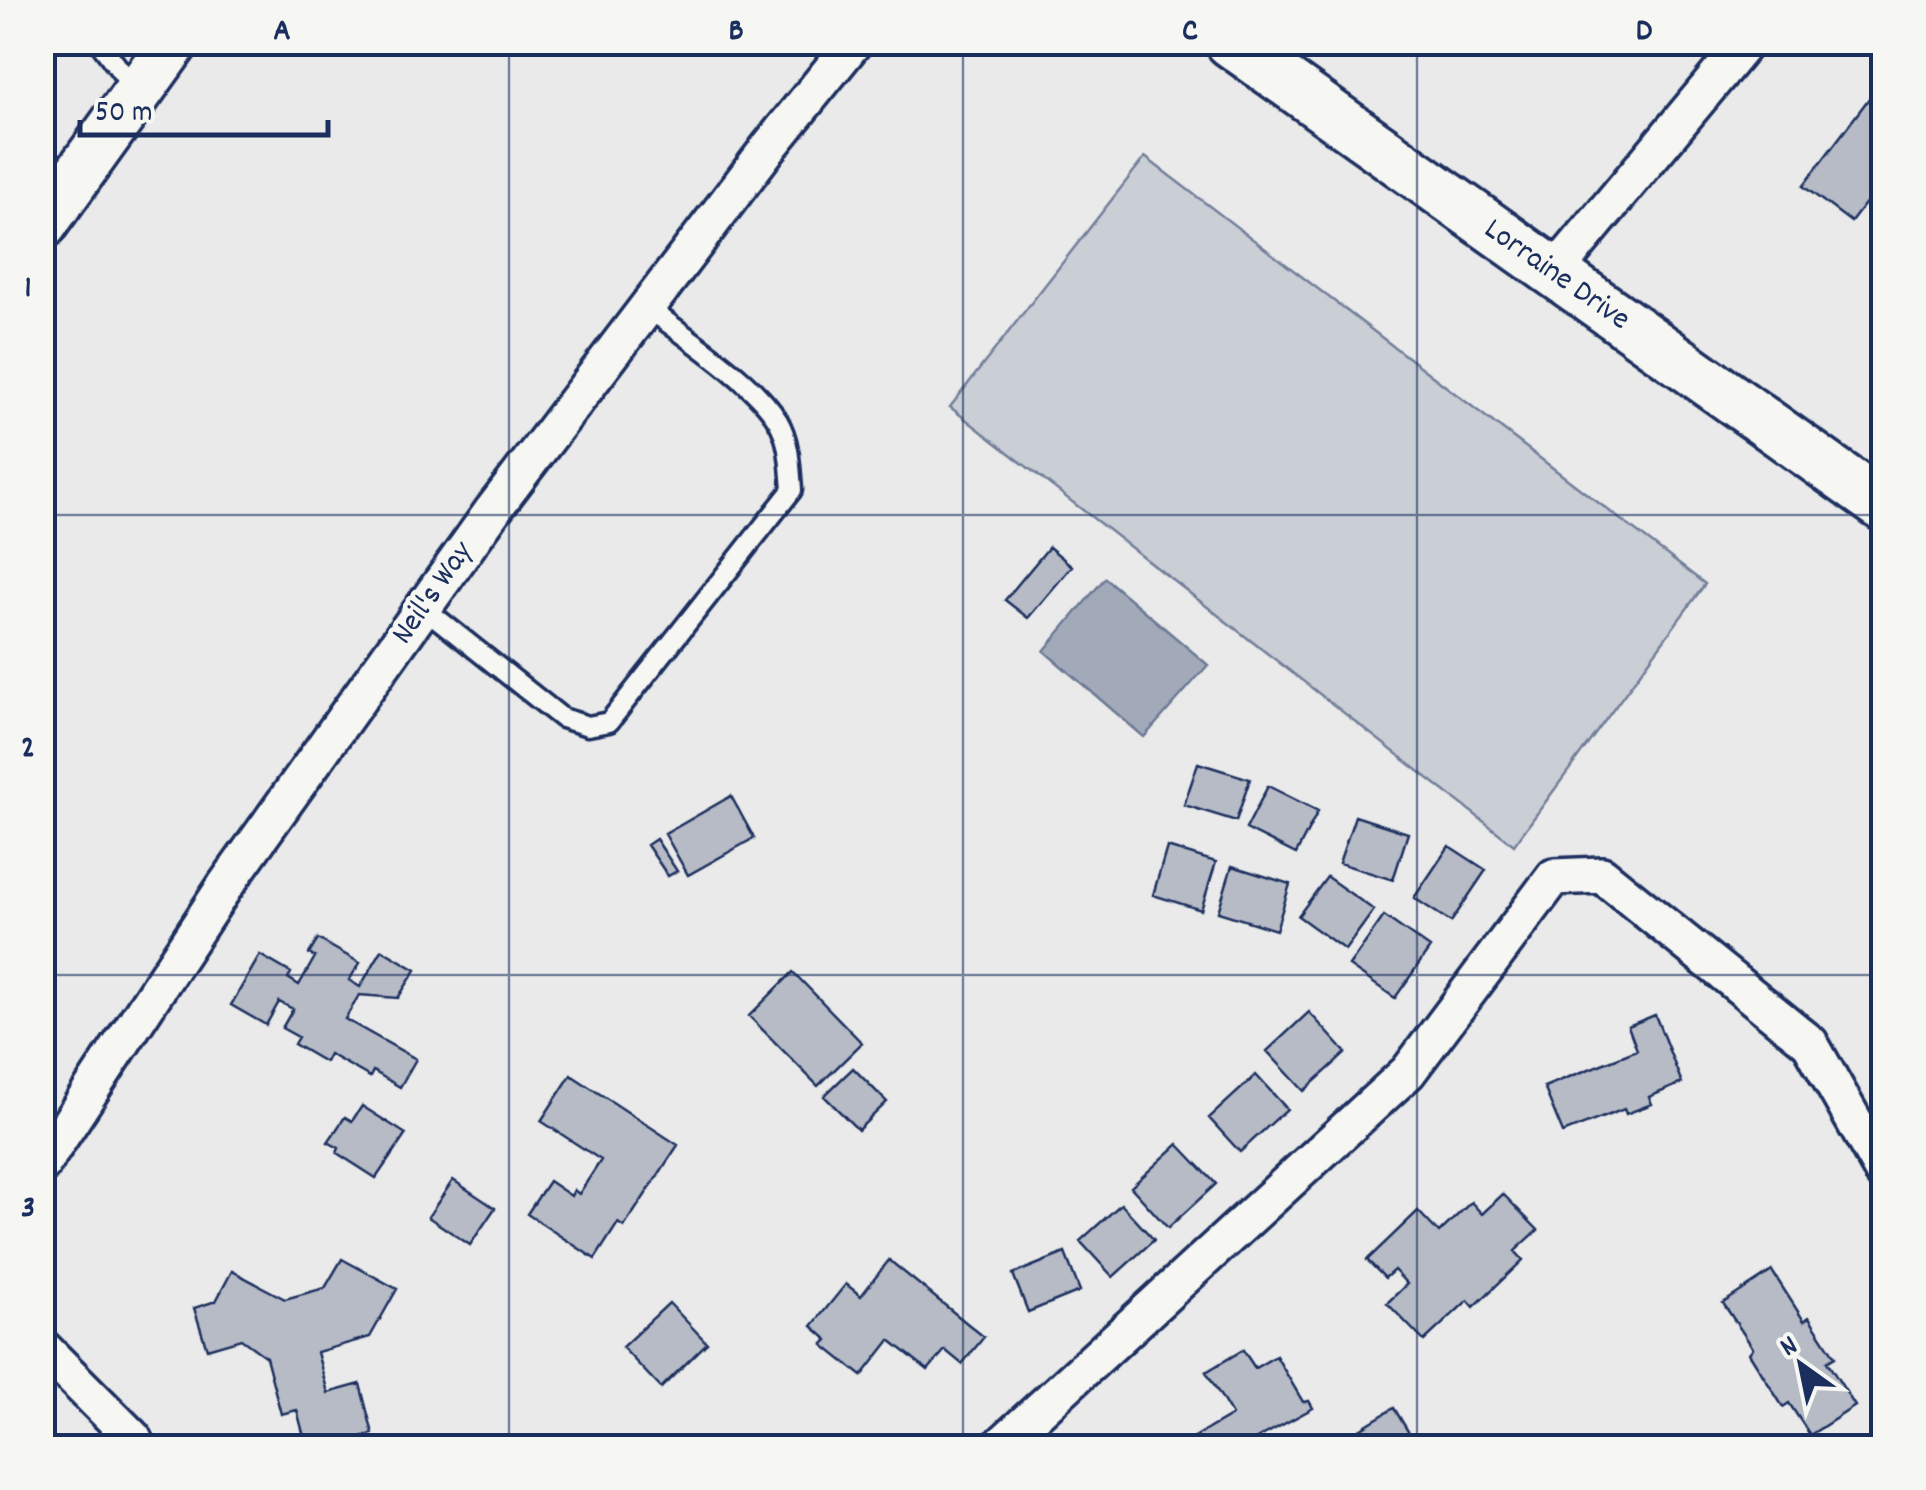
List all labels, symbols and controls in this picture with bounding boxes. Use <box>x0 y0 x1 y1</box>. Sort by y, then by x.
text: A <box>273 10 291 56</box>
text: B <box>728 10 744 56</box>
text: C <box>1182 10 1198 56</box>
text: D <box>1636 10 1653 56</box>
scale bar <box>80 75 328 137</box>
text: 50 m <box>95 93 153 136</box>
street label: Lorraine Drive <box>1473 208 1639 344</box>
text: 1 <box>24 267 32 313</box>
street label: Neil's Way <box>382 532 487 655</box>
text: 2 <box>21 727 35 773</box>
text: 3 <box>21 1187 35 1233</box>
north arrow <box>1751 1315 1851 1415</box>
text: N <box>1773 1328 1807 1369</box>

